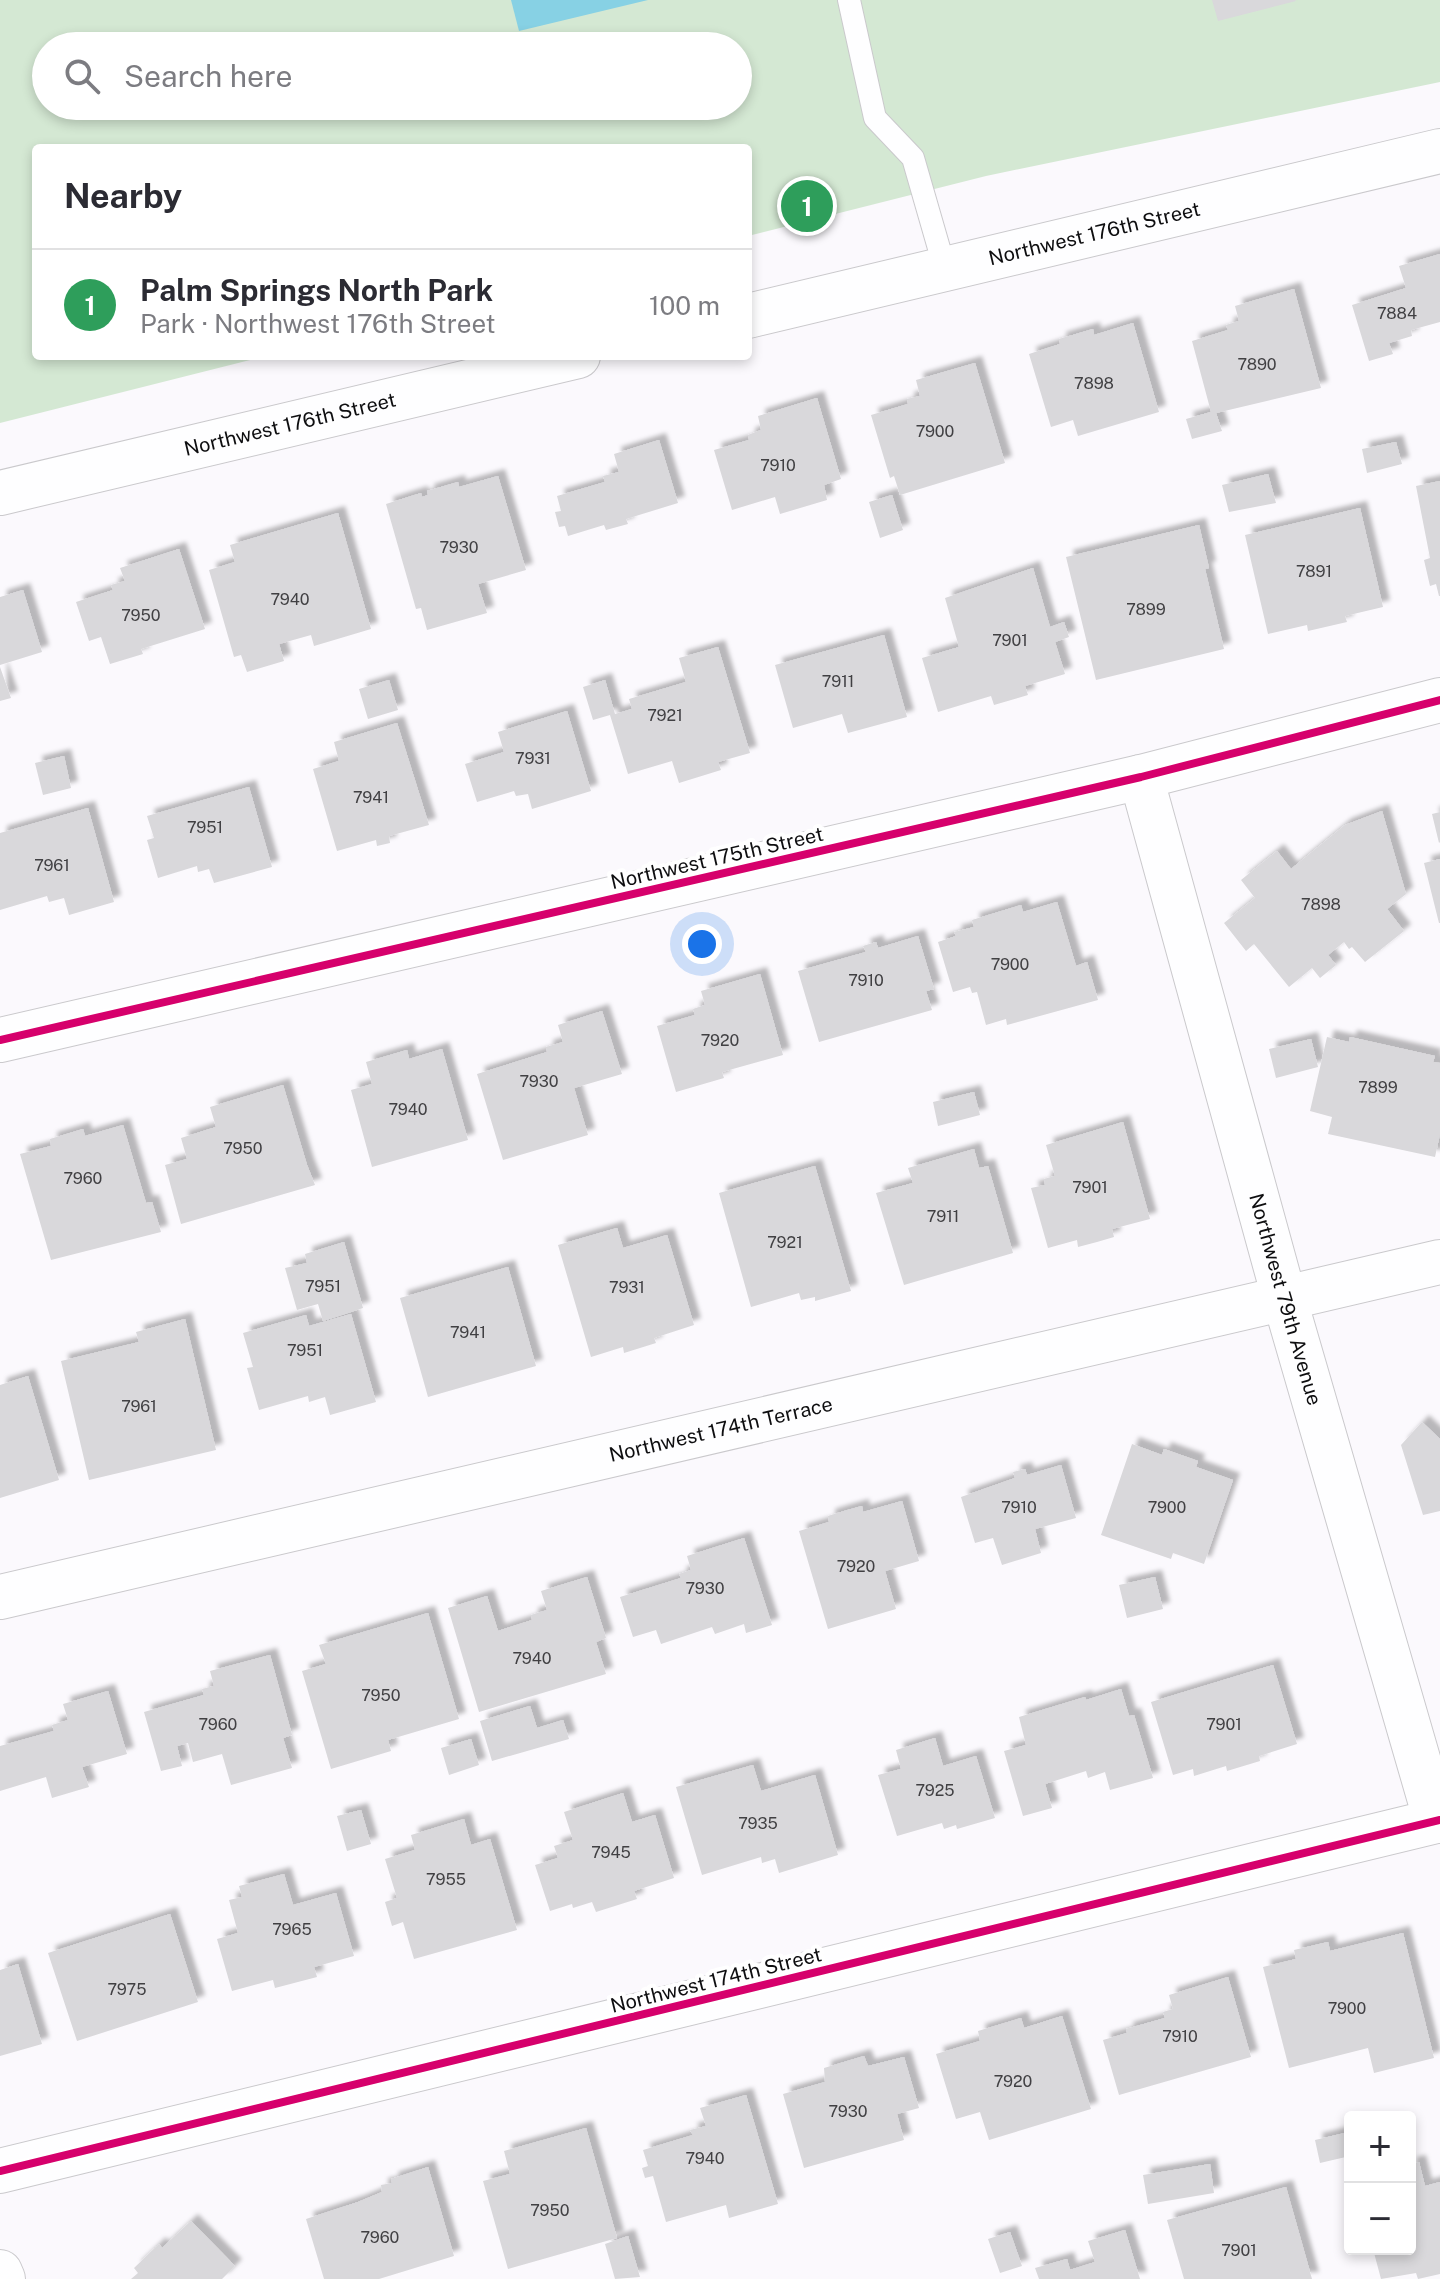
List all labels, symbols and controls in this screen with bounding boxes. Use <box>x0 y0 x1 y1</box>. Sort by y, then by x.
search box <box>32 32 752 120</box>
icon: search <box>60 54 104 98</box>
text: Search here <box>124 58 292 94</box>
text: Nearby <box>64 176 182 216</box>
pin: 1 <box>781 176 833 236</box>
street label: Northwest 176th Street <box>986 197 1203 270</box>
text: Palm Springs North Park <box>140 272 493 308</box>
text: 1 <box>84 290 96 321</box>
text: 100 m <box>649 290 720 321</box>
house number: 7884 <box>1377 304 1417 323</box>
text: Park · Northwest 176th Street <box>140 308 496 339</box>
house number: 7890 <box>1237 355 1277 374</box>
house number: 7898 <box>1074 374 1114 393</box>
street label: Northwest 176th Street <box>182 388 398 461</box>
house number: 7900 <box>916 422 955 441</box>
house number: 7910 <box>760 456 796 475</box>
house number: 7930 <box>440 538 479 557</box>
house number: 7891 <box>1296 562 1332 581</box>
house number: 7940 <box>270 590 310 609</box>
house number: 7899 <box>1126 600 1166 619</box>
house number: 7950 <box>121 606 161 625</box>
house number: 7901 <box>992 631 1028 650</box>
house number: 7911 <box>822 672 854 691</box>
house number: 7921 <box>647 706 683 725</box>
house number: 7931 <box>515 749 551 768</box>
house number: 7941 <box>353 788 389 807</box>
house number: 7951 <box>187 818 223 837</box>
street label: Northwest 175th Street <box>608 822 826 894</box>
house number: 7961 <box>34 856 70 875</box>
house number: 7898 <box>1301 895 1341 914</box>
your location <box>682 924 722 964</box>
house number: 7900 <box>991 955 1030 974</box>
house number: 7910 <box>848 971 884 990</box>
house number: 7920 <box>701 1031 740 1050</box>
house number: 7930 <box>520 1072 559 1091</box>
house number: 7899 <box>1358 1078 1398 1097</box>
house number: 7940 <box>388 1100 428 1119</box>
house number: 7950 <box>223 1139 263 1158</box>
house number: 7960 <box>64 1169 103 1188</box>
house number: 7901 <box>1072 1178 1108 1197</box>
street label: Northwest 79th Avenue <box>1244 1191 1327 1408</box>
house number: 7911 <box>927 1207 959 1226</box>
house number: 7921 <box>767 1233 803 1252</box>
house number: 7951 <box>305 1277 341 1296</box>
house number: 7931 <box>609 1278 645 1297</box>
house number: 7941 <box>450 1323 486 1342</box>
house number: 7951 <box>287 1341 323 1360</box>
street label: Northwest 174th Terrace <box>607 1392 835 1467</box>
house number: 7961 <box>121 1397 157 1416</box>
house number: 7910 <box>1001 1498 1037 1517</box>
house number: 7900 <box>1148 1498 1187 1517</box>
house number: 7920 <box>837 1557 876 1576</box>
house number: 7930 <box>686 1579 725 1598</box>
house number: 7940 <box>512 1649 552 1668</box>
house number: 7950 <box>361 1686 401 1705</box>
house number: 7960 <box>199 1715 238 1734</box>
house number: 7901 <box>1206 1715 1242 1734</box>
house number: 7925 <box>915 1781 955 1800</box>
house number: 7935 <box>738 1814 778 1833</box>
house number: 7945 <box>591 1843 631 1862</box>
house number: 7955 <box>426 1870 466 1889</box>
house number: 7965 <box>272 1920 312 1939</box>
street label: Northwest 174th Street <box>608 1942 824 2018</box>
house number: 7975 <box>108 1980 146 1999</box>
house number: 7900 <box>1328 1999 1367 2018</box>
house number: 7910 <box>1162 2027 1198 2046</box>
house number: 7920 <box>994 2072 1033 2091</box>
house number: 7930 <box>829 2102 868 2121</box>
map controls <box>1344 2111 1416 2255</box>
button: + <box>1344 2111 1416 2183</box>
house number: 7940 <box>685 2149 725 2168</box>
button: − <box>1344 2183 1416 2255</box>
house number: 7950 <box>530 2201 570 2220</box>
house number: 7960 <box>361 2228 400 2247</box>
house number: 7901 <box>1221 2241 1257 2260</box>

